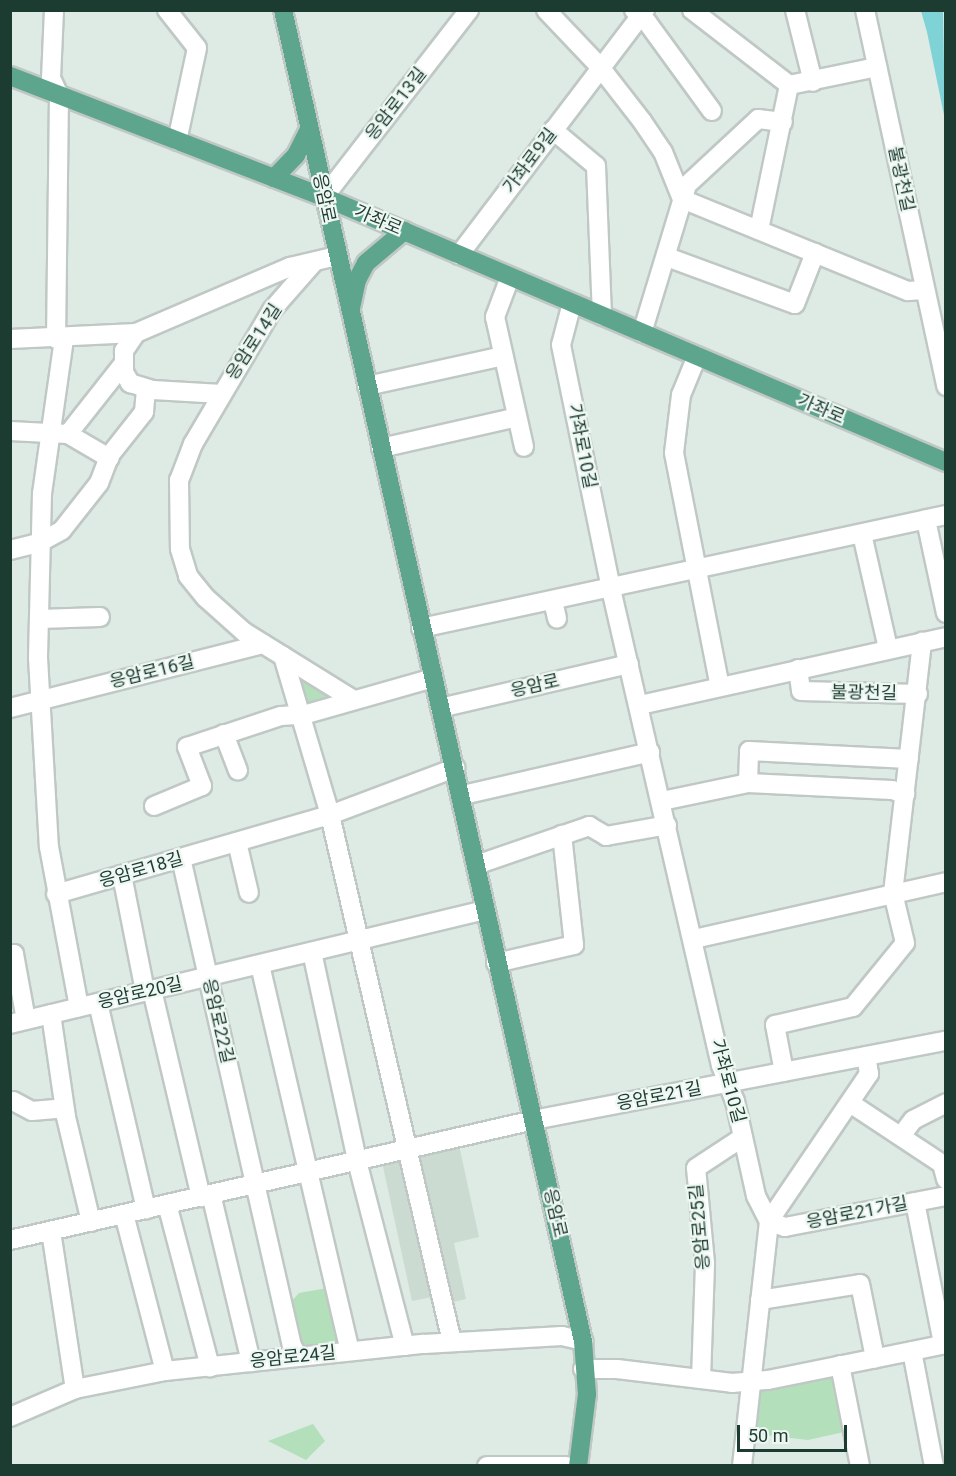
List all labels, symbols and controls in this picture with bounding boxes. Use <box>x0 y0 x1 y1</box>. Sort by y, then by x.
street label: 응암로13길 <box>361 63 431 145</box>
street label: 가좌로9길 <box>498 124 562 198</box>
street label: 불광천길 <box>884 144 918 214</box>
street label: 응암로 <box>308 171 340 225</box>
street label: 가좌로 <box>351 200 405 240</box>
street label: 응암로14길 <box>221 300 287 384</box>
street label: 가좌로 <box>794 389 848 429</box>
street label: 가좌로10길 <box>563 401 601 491</box>
street label: 응암로16길 <box>107 651 197 693</box>
street label: 응암로 <box>508 670 562 702</box>
street label: 불광천길 <box>831 682 897 704</box>
street label: 응암로18길 <box>96 848 186 892</box>
street label: 응암로20길 <box>95 973 185 1013</box>
street label: 응암로22길 <box>198 976 238 1066</box>
street label: 가좌로10길 <box>706 1036 750 1126</box>
street label: 응암로21길 <box>614 1077 704 1115</box>
street label: 응암로25길 <box>685 1183 715 1271</box>
street label: 응암로 <box>539 1186 571 1240</box>
street label: 응암로21가길 <box>804 1193 910 1233</box>
street label: 응암로24길 <box>249 1342 337 1372</box>
scale bar <box>740 1413 850 1451</box>
text: 50 m <box>748 1425 788 1446</box>

